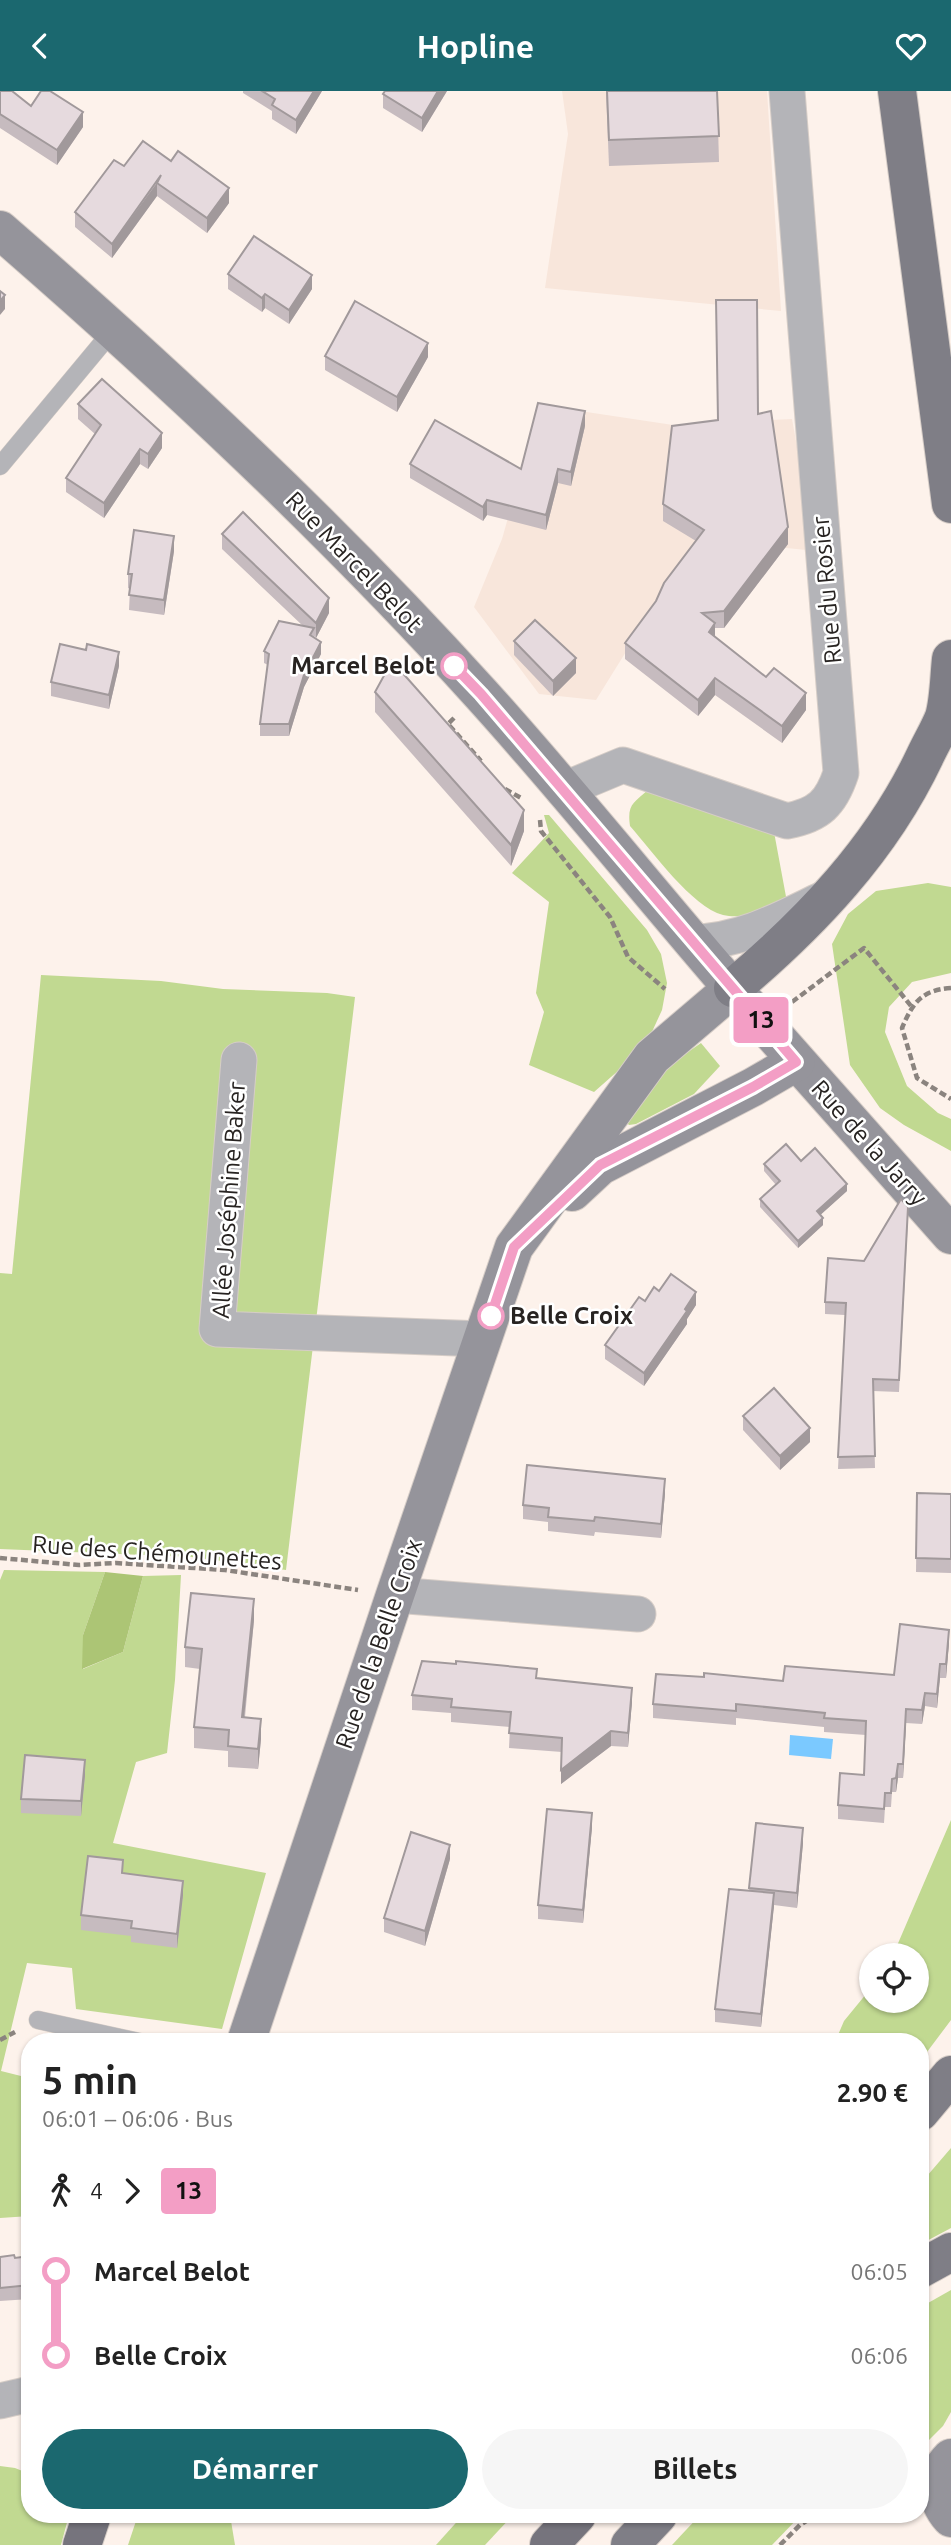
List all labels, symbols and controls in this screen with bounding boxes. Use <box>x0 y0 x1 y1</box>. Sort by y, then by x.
icon: back <box>21 27 59 65</box>
icon: heart <box>892 27 930 65</box>
text: Hopline <box>417 28 534 64</box>
street label: Rue Marcel Belot <box>281 486 428 638</box>
street label: Rue du Rosier <box>807 515 846 665</box>
place label: Marcel Belot <box>291 652 435 679</box>
marker: Marcel Belot <box>441 653 467 679</box>
line badge: 13 <box>730 997 792 1043</box>
text: 13 <box>747 1006 775 1033</box>
street label: Rue de la Jarry <box>806 1075 933 1211</box>
street label: Allée Joséphine Baker <box>207 1081 250 1319</box>
place label: Belle Croix <box>510 1302 633 1329</box>
marker: Belle Croix <box>478 1303 504 1329</box>
street label: Rue des Chémounettes <box>31 1530 283 1575</box>
street label: Rue de la Belle Croix <box>330 1535 427 1752</box>
map controls <box>859 1943 929 2013</box>
button: locate <box>859 1943 929 2013</box>
text: 5 min <box>42 2059 138 2101</box>
text: 2.90 € <box>837 2078 908 2107</box>
text: 06:01 – 06:06 · Bus <box>42 2106 233 2131</box>
icon: walk <box>42 2172 80 2210</box>
icon: forward <box>113 2172 151 2210</box>
text: 13 <box>175 2177 202 2204</box>
text: 4 <box>90 2178 103 2203</box>
text: Marcel Belot <box>94 2257 250 2286</box>
text: 06:05 <box>850 2259 908 2284</box>
text: Belle Croix <box>94 2341 227 2370</box>
text: 06:06 <box>850 2343 908 2368</box>
button: Démarrer <box>42 2429 468 2509</box>
button: Billets <box>482 2429 908 2509</box>

